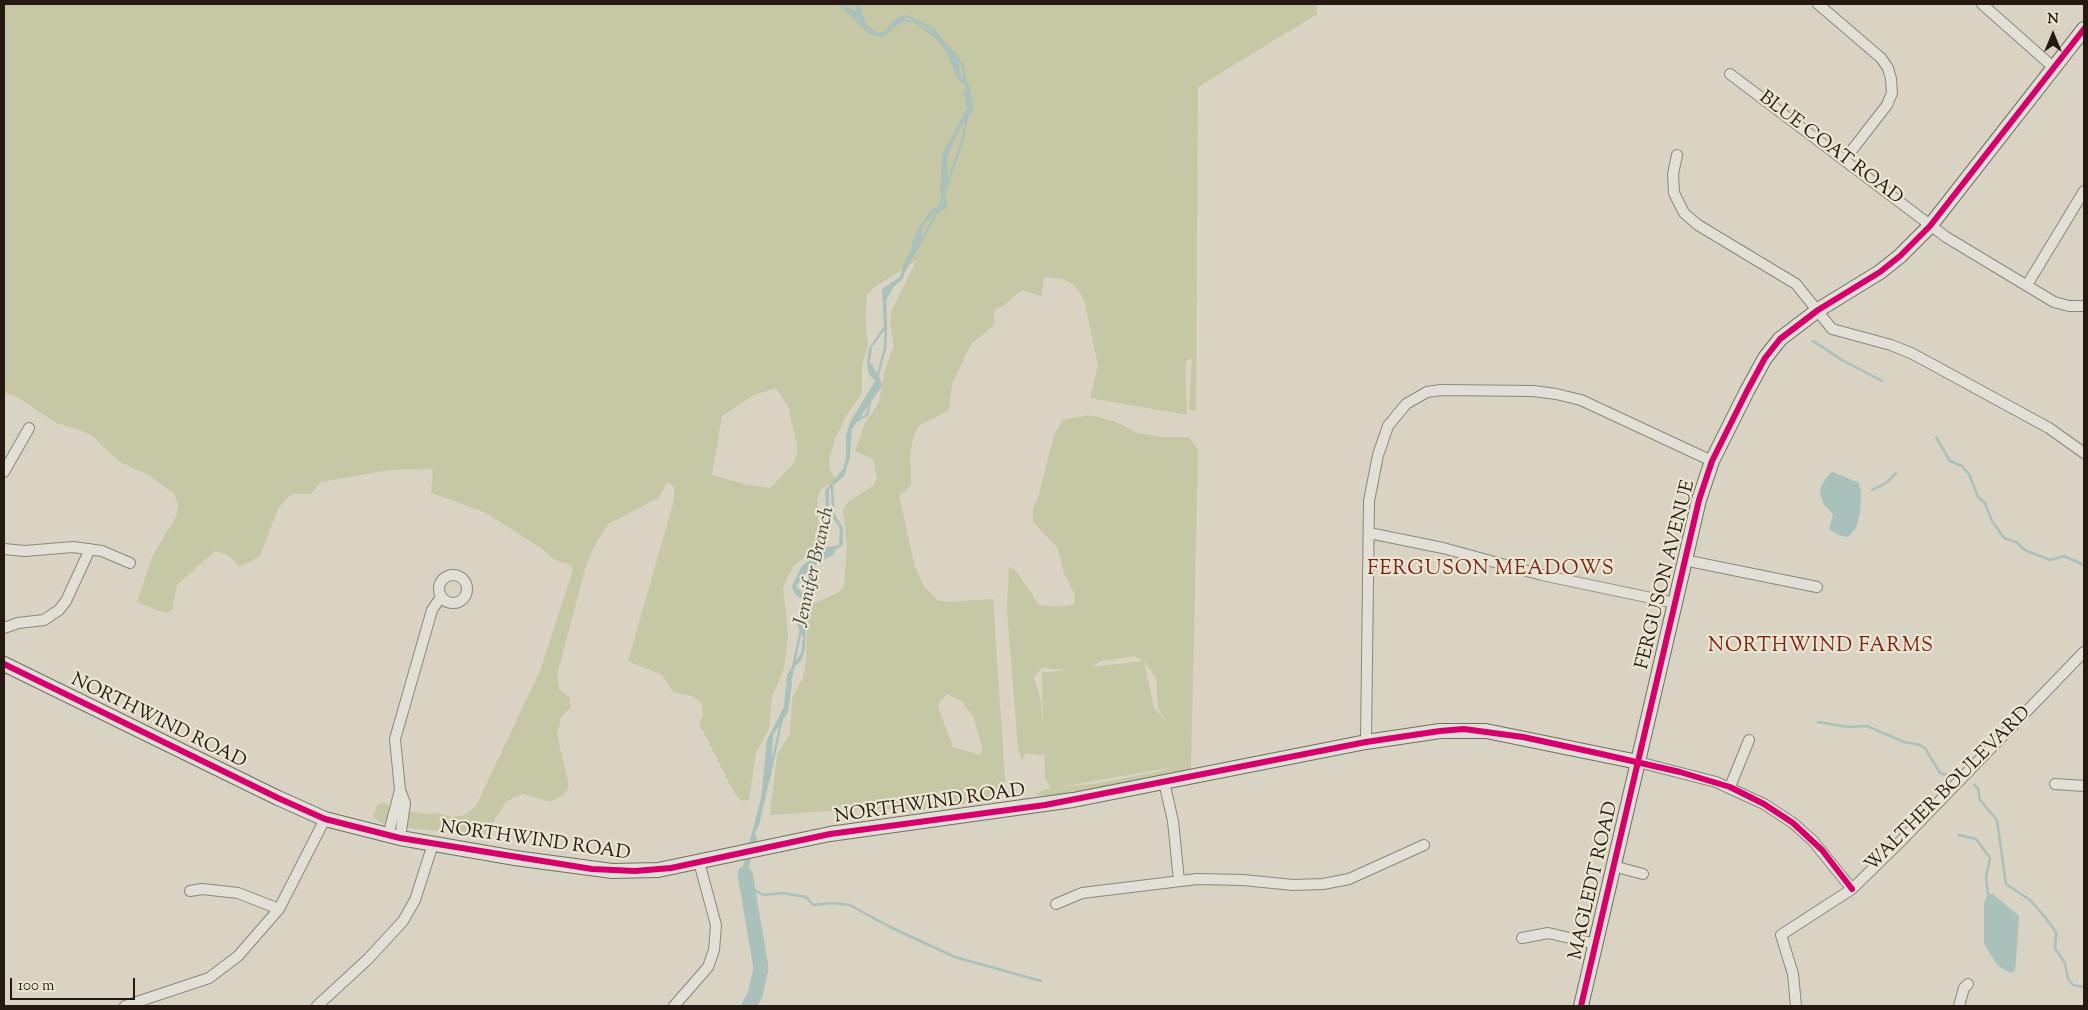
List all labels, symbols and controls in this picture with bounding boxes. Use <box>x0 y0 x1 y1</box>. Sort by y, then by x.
north arrow <box>2028 10 2078 60</box>
text: N <box>2047 10 2059 30</box>
street label: BLUE COAT ROAD <box>1753 87 1907 211</box>
street label: FERGUSON AVENUE <box>1632 478 1702 672</box>
water label: Jennifer Branch <box>791 505 841 629</box>
district label: FERGUSON MEADOWS <box>1365 559 1617 583</box>
district label: NORTHWIND FARMS <box>1706 636 1936 660</box>
street label: NORTHWIND ROAD <box>67 670 249 774</box>
street label: WALTHER BOULEVARD <box>1862 703 2036 877</box>
street label: NORTHWIND ROAD <box>833 780 1027 830</box>
street label: MAGLEDT ROAD <box>1566 800 1624 962</box>
street label: NORTHWIND ROAD <box>438 817 632 867</box>
scale bar <box>12 968 138 1000</box>
text: 100 m <box>18 976 54 997</box>

